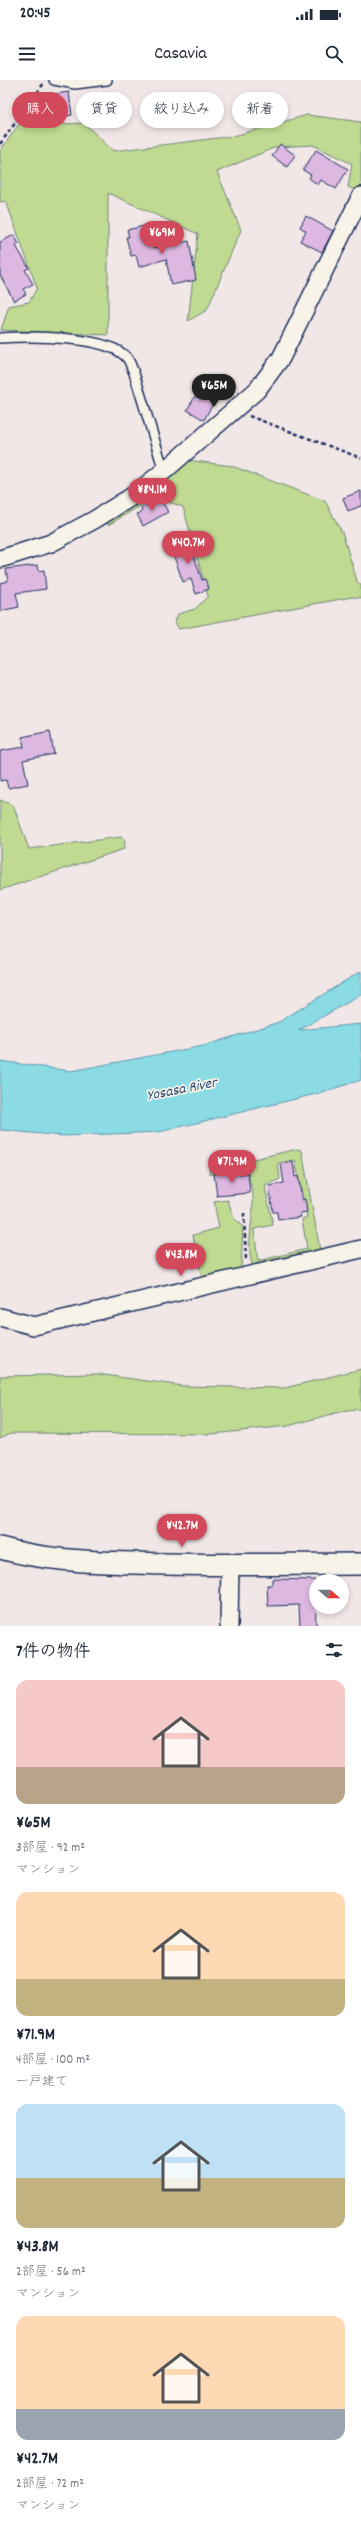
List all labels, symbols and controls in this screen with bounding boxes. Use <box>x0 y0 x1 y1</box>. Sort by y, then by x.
text: 20:45 <box>20 3 50 25</box>
text: Casavia <box>154 42 207 67</box>
icon: menu <box>16 43 38 65</box>
icon: search <box>323 43 345 65</box>
chip: 購入 <box>12 92 68 128</box>
chip: 賃貸 <box>76 92 132 128</box>
chip: 絞り込み <box>140 92 224 128</box>
chip: 新着 <box>232 92 288 128</box>
pin: ¥69M <box>138 221 186 255</box>
text: ¥69M <box>149 224 175 243</box>
pin: ¥65M <box>190 374 238 408</box>
text: ¥65M <box>201 377 227 396</box>
pin: ¥84.1M <box>119 478 185 512</box>
text: ¥84.1M <box>137 481 167 500</box>
pin: ¥40.7M <box>155 531 221 565</box>
text: ¥40.7M <box>171 534 205 553</box>
water label: Yosasa River <box>145 1072 220 1108</box>
pin: ¥71.9M <box>199 1150 265 1184</box>
text: ¥71.9M <box>217 1153 247 1172</box>
pin: ¥43.8M <box>148 1243 214 1277</box>
text: ¥43.8M <box>165 1246 197 1265</box>
pin: ¥42.7M <box>149 1514 215 1548</box>
text: ¥42.7M <box>166 1517 198 1536</box>
north arrow <box>309 1574 349 1614</box>
map controls <box>309 1574 349 1614</box>
icon: filters <box>323 1639 345 1661</box>
text: 7件の物件 <box>16 1641 91 1665</box>
icon: home <box>145 1706 217 1778</box>
text: ¥65M <box>16 1812 50 1836</box>
text: 3部屋 · 92 m² <box>16 1839 85 1858</box>
text: マンション <box>16 1861 80 1880</box>
icon: home <box>145 1918 217 1990</box>
text: ¥71.9M <box>16 2024 55 2048</box>
text: 4部屋 · 100 m² <box>16 2051 90 2070</box>
text: 一戸建て <box>16 2073 68 2092</box>
icon: home <box>145 2130 217 2202</box>
text: ¥43.8M <box>16 2236 58 2260</box>
text: 2部屋 · 56 m² <box>16 2263 86 2282</box>
text: マンション <box>16 2285 80 2304</box>
icon: home <box>145 2342 217 2414</box>
text: ¥42.7M <box>16 2448 58 2472</box>
text: 2部屋 · 72 m² <box>16 2475 84 2494</box>
text: マンション <box>16 2497 80 2516</box>

